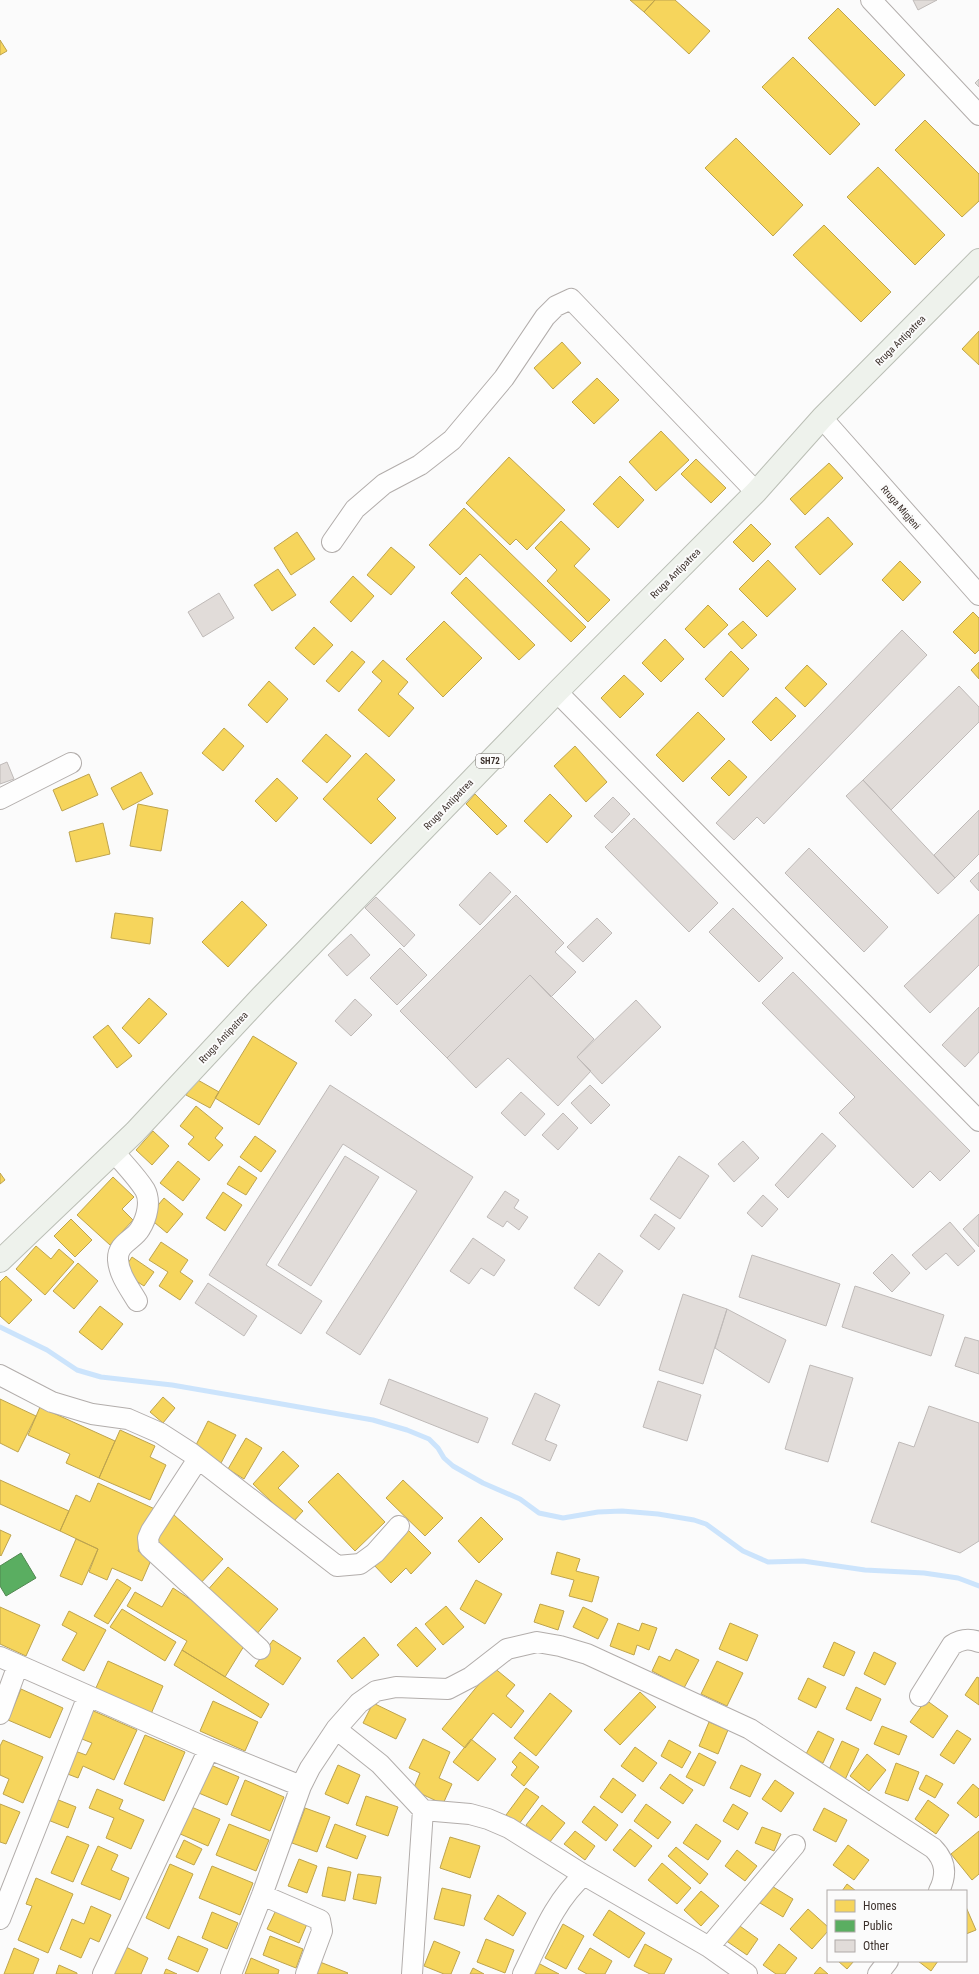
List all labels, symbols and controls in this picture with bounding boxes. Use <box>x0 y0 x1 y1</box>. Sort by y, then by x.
street label: Rruga Antipatrea <box>873 313 928 368</box>
street label: Rruga Migjeni <box>879 483 923 531</box>
street label: Rruga Antipatrea <box>648 546 703 601</box>
road number: SH72 <box>476 754 504 768</box>
street label: Rruga Antipatrea <box>421 777 475 832</box>
street label: Rruga Antipatrea <box>197 1009 250 1065</box>
legend <box>827 1890 967 1962</box>
text: Homes <box>863 1899 897 1913</box>
text: Public <box>863 1919 893 1933</box>
text: Other <box>863 1939 889 1953</box>

